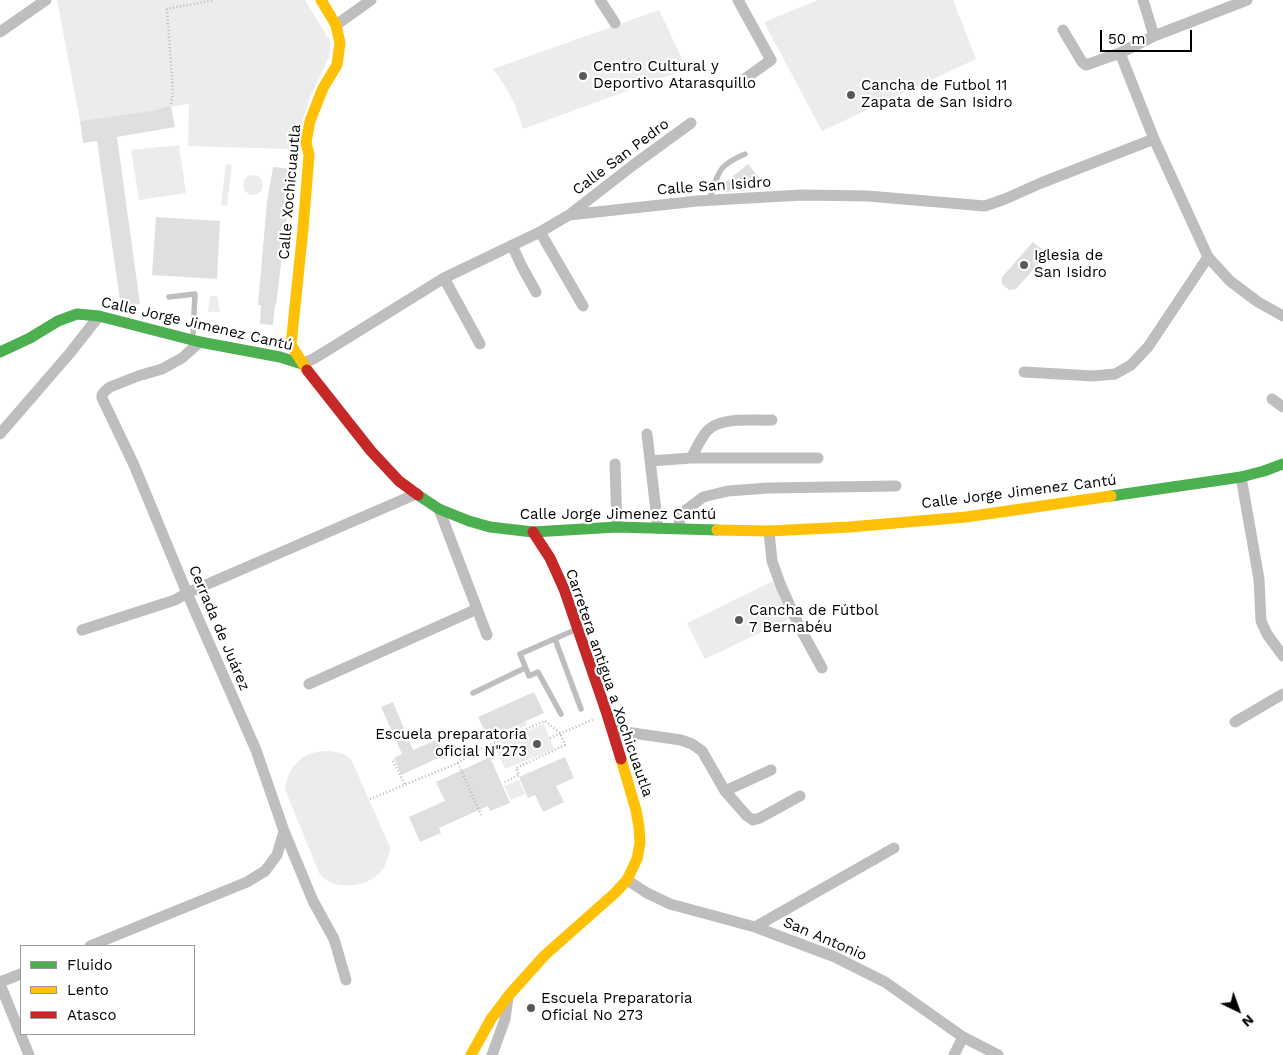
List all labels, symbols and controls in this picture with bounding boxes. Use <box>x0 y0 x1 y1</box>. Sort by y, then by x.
scale bar <box>1103 20 1196 52</box>
text: 50 m <box>1108 30 1145 48</box>
place label: Centro Cultural y Deportivo Atarasquillo <box>593 58 756 93</box>
marker: Centro Cultural y Deportivo Atarasquillo <box>577 70 589 82</box>
place label: Cancha de Futbol 11 Zapata de San Isidro <box>861 77 1012 112</box>
marker: Cancha de Futbol 11 Zapata de San Isidro <box>845 89 857 101</box>
street label: Calle San Pedro <box>569 115 673 199</box>
street label: Calle Xochicuautla <box>275 124 305 260</box>
street label: Calle San Isidro <box>656 173 772 199</box>
place label: Iglesia de San Isidro <box>1034 247 1107 282</box>
marker: Iglesia de San Isidro <box>1018 259 1030 271</box>
street label: Calle Jorge Jimenez Cantú <box>99 293 295 355</box>
street label: Calle Jorge Jimenez Cantú <box>920 471 1118 513</box>
street label: Calle Jorge Jimenez Cantú <box>520 506 716 524</box>
street label: Cerrada de Juárez <box>184 563 254 693</box>
street label: Carretera antigua a Xochicuautla <box>561 567 657 799</box>
place label: Cancha de Fútbol 7 Bernabéu <box>749 602 879 637</box>
marker: Cancha de Fútbol 7 Bernabéu <box>733 614 745 626</box>
place label: Escuela preparatoria oficial N"273 <box>375 726 527 761</box>
marker: Escuela preparatoria oficial N"273 <box>531 738 543 750</box>
street label: San Antonio <box>781 913 869 965</box>
legend <box>20 945 195 1035</box>
text: Fluido <box>67 956 112 974</box>
text: Lento <box>67 981 109 999</box>
north arrow <box>1213 985 1263 1035</box>
place label: Escuela Preparatoria Oficial No 273 <box>541 990 693 1025</box>
marker: Escuela Preparatoria Oficial No 273 <box>525 1002 537 1014</box>
text: Atasco <box>67 1006 116 1024</box>
text: N <box>1239 1012 1257 1031</box>

